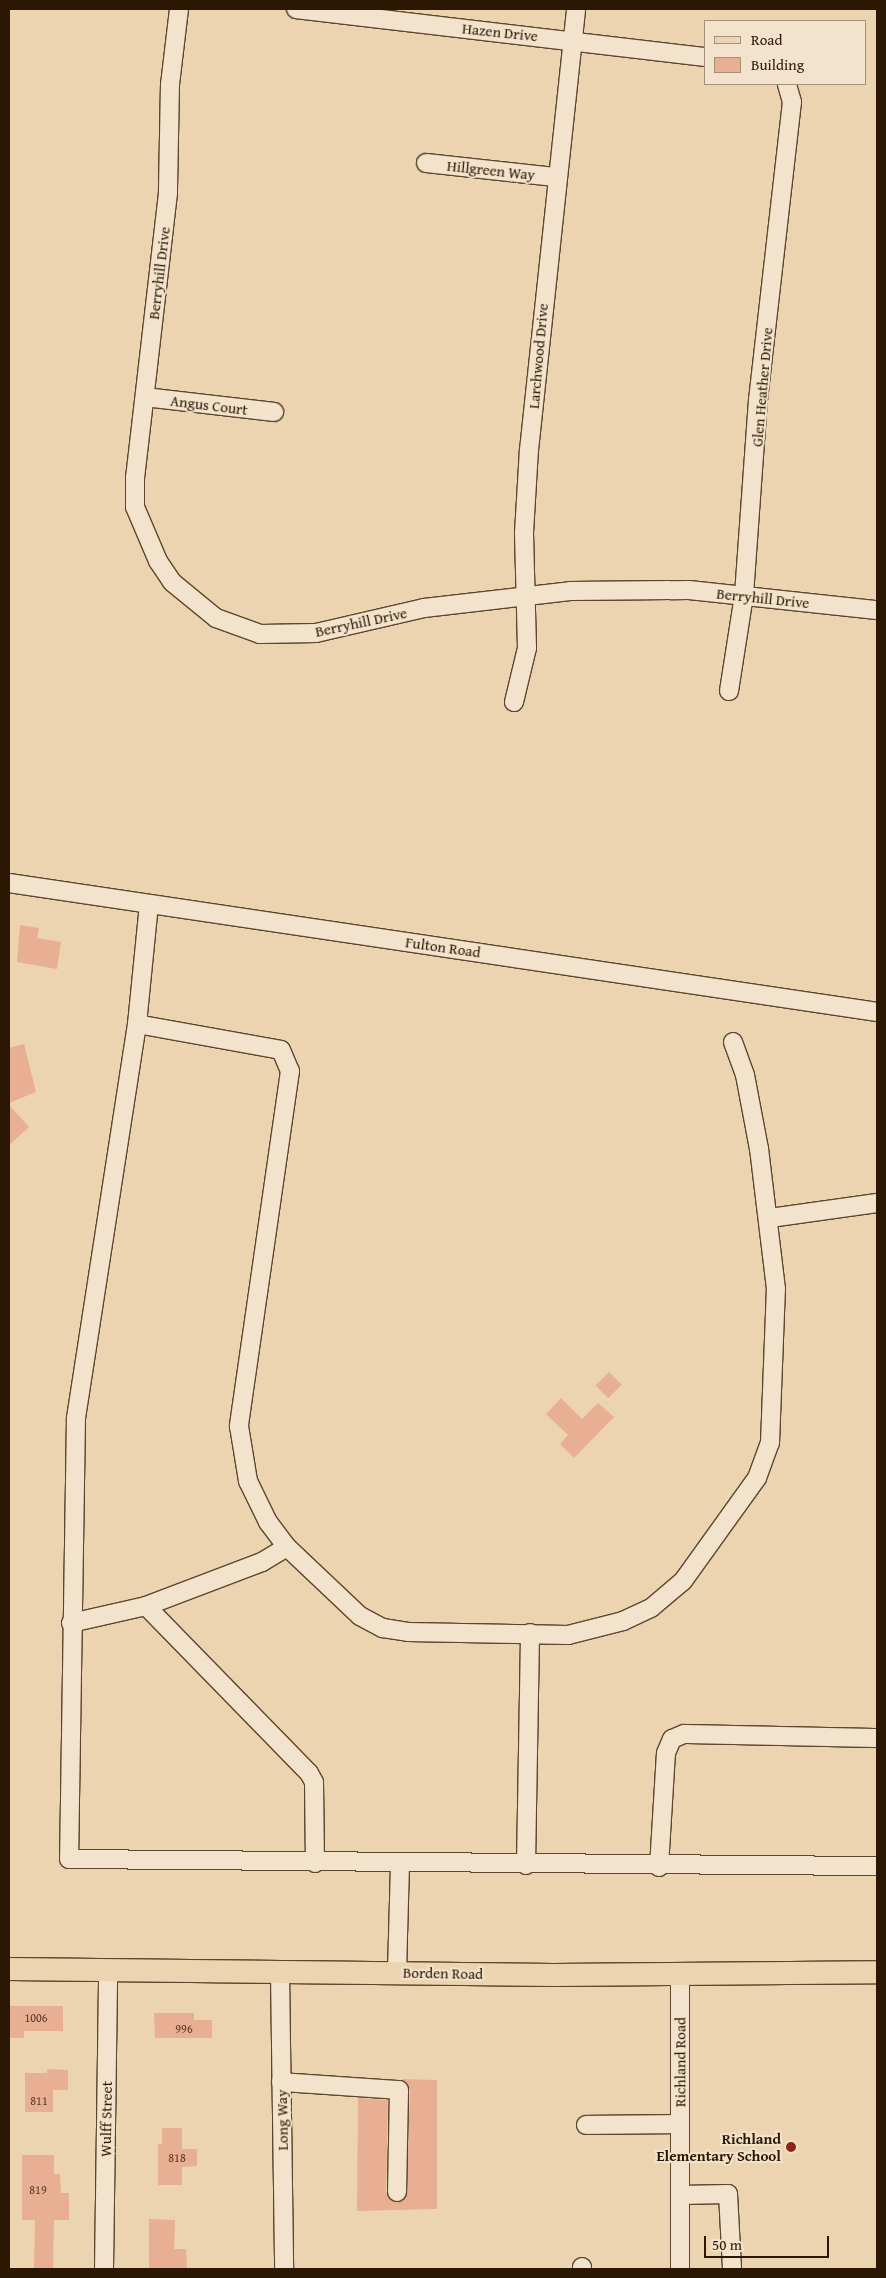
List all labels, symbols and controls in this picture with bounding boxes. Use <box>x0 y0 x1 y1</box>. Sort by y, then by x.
street label: Hazen Drive <box>461 19 539 45</box>
legend <box>704 20 866 85</box>
text: Road <box>751 29 782 50</box>
text: Building <box>751 54 804 75</box>
street label: Hillgreen Way <box>446 156 536 184</box>
street label: Berryhill Drive <box>144 226 174 320</box>
street label: Larchwood Drive <box>524 302 552 410</box>
street label: Glen Heather Drive <box>748 327 776 447</box>
street label: Angus Court <box>169 391 249 419</box>
street label: Berryhill Drive <box>716 584 810 612</box>
street label: Berryhill Drive <box>313 603 409 641</box>
street label: Fulton Road <box>404 933 482 961</box>
street label: Borden Road <box>403 1963 483 1983</box>
house number: 1006 <box>24 2011 48 2025</box>
street label: Richland Road <box>671 2017 689 2107</box>
house number: 996 <box>175 2022 193 2036</box>
street label: Wulff Street <box>96 2081 116 2157</box>
street label: Long Way <box>272 2089 292 2151</box>
house number: 811 <box>30 2094 48 2108</box>
place label: Richland Elementary School <box>657 2129 781 2164</box>
marker: Richland Elementary School <box>785 2141 797 2153</box>
house number: 818 <box>168 2151 186 2165</box>
house number: 819 <box>29 2183 47 2197</box>
scale bar <box>706 2226 831 2258</box>
text: 50 m <box>712 2234 742 2255</box>

